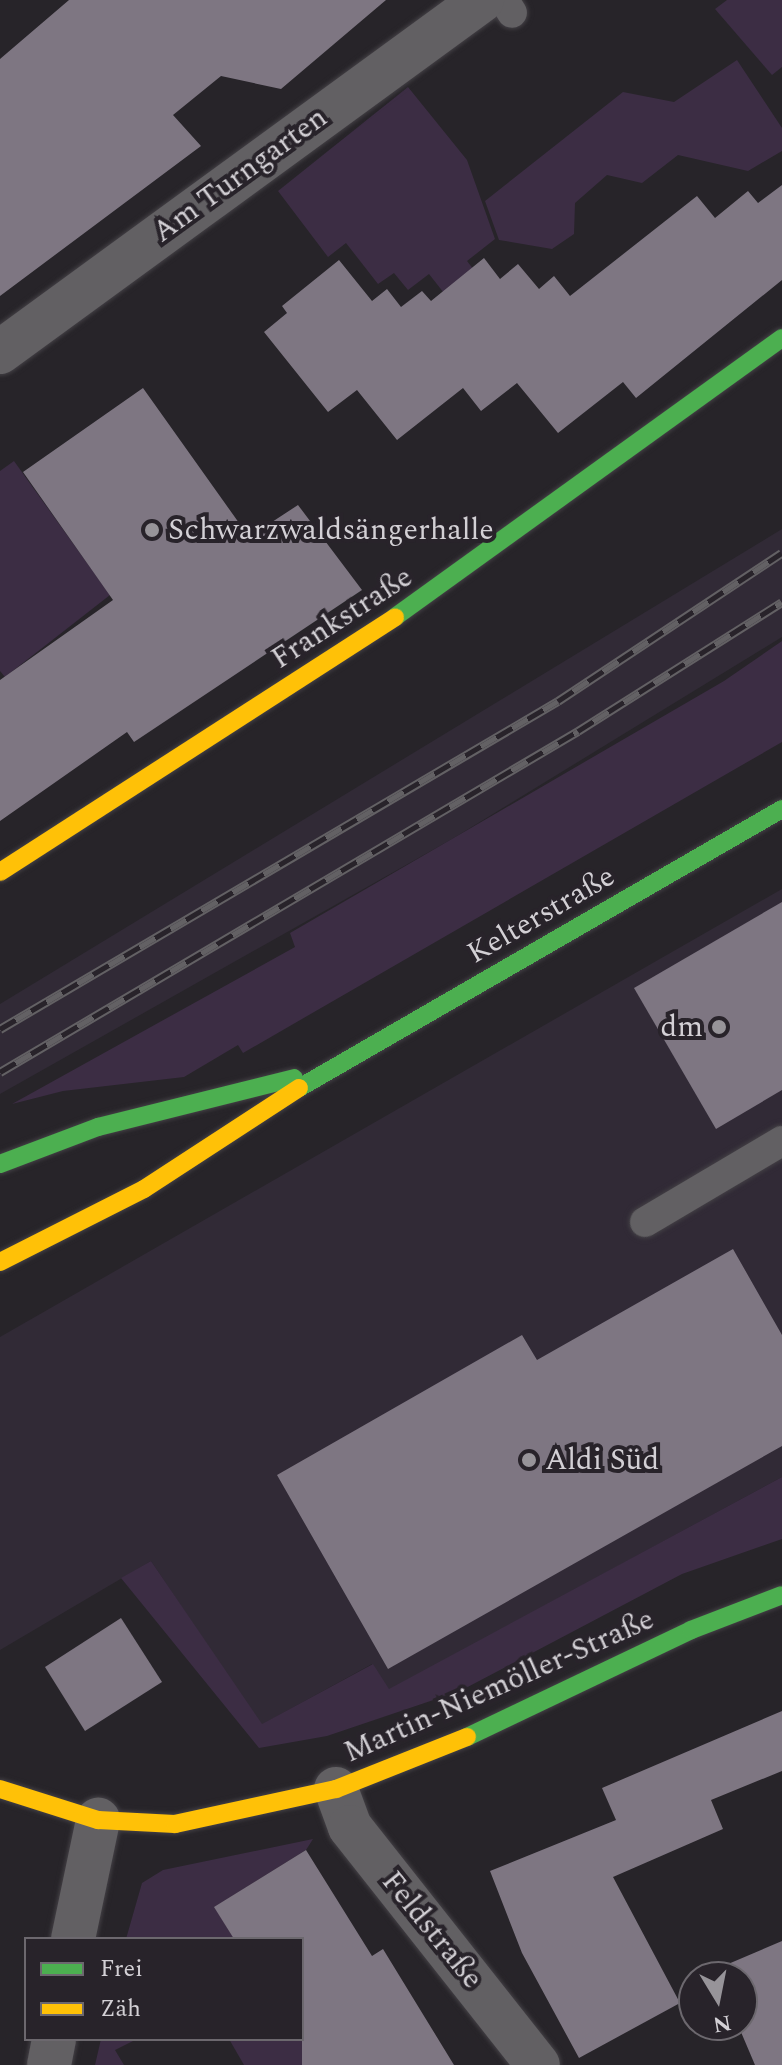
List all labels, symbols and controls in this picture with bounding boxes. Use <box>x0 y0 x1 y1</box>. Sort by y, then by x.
street label: Am Turngarten <box>146 100 334 250</box>
place label: Schwarzwaldsängerhalle <box>168 512 494 548</box>
marker: Schwarzwaldsängerhalle <box>143 521 161 539</box>
street label: Frankstraße <box>265 559 419 677</box>
street label: Kelterstraße <box>461 858 621 972</box>
place label: dm <box>660 1009 703 1045</box>
marker: dm <box>710 1018 728 1036</box>
place label: Aldi Süd <box>545 1442 659 1478</box>
marker: Aldi Süd <box>520 1451 538 1469</box>
street label: Martin-Niemöller-Straße <box>338 1601 660 1771</box>
street label: Feldstraße <box>374 1864 490 1996</box>
legend <box>24 1937 304 2041</box>
text: Frei <box>100 1951 143 1987</box>
north arrow <box>678 1961 758 2041</box>
text: Zäh <box>100 1991 141 2027</box>
text: N <box>710 2005 734 2041</box>

